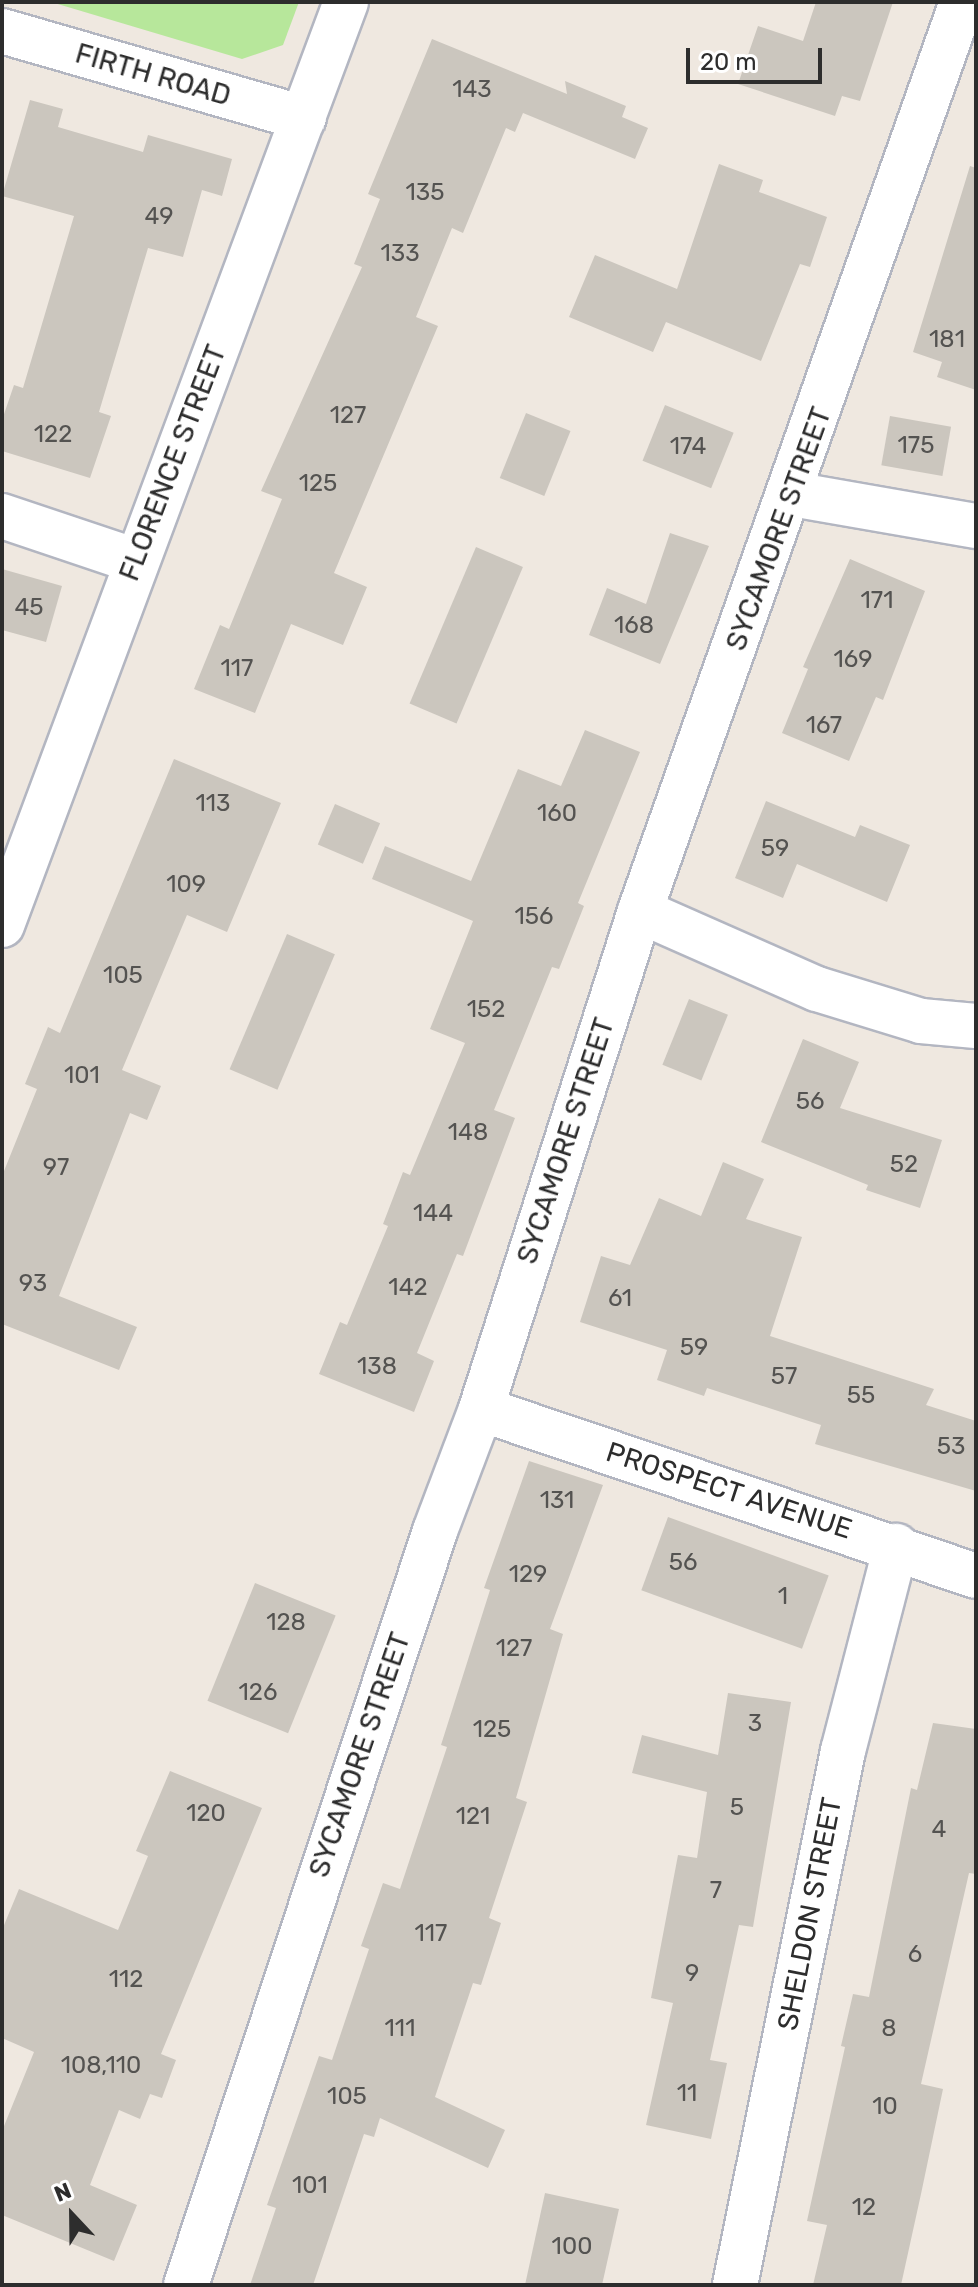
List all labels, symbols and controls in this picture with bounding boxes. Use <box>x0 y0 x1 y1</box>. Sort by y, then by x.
scale bar <box>690 32 826 82</box>
street label: FIRTH ROAD <box>71 37 235 113</box>
text: 20 m <box>700 48 757 76</box>
house number: 143 <box>452 76 492 104</box>
house number: 135 <box>406 179 444 207</box>
house number: 49 <box>145 203 173 231</box>
house number: 133 <box>380 240 420 268</box>
house number: 181 <box>929 326 965 354</box>
street label: FLORENCE STREET <box>113 340 233 586</box>
house number: 127 <box>330 402 366 430</box>
street label: SYCAMORE STREET <box>719 403 839 655</box>
house number: 122 <box>34 421 72 449</box>
house number: 175 <box>898 432 934 460</box>
house number: 174 <box>670 433 706 461</box>
house number: 125 <box>299 470 337 498</box>
house number: 171 <box>861 587 893 615</box>
house number: 45 <box>14 594 44 622</box>
house number: 168 <box>614 612 654 640</box>
house number: 169 <box>834 646 872 674</box>
house number: 117 <box>221 655 253 683</box>
house number: 167 <box>806 712 842 740</box>
house number: 113 <box>196 790 230 818</box>
house number: 160 <box>537 800 577 828</box>
house number: 59 <box>761 835 789 863</box>
house number: 109 <box>166 871 206 899</box>
house number: 156 <box>515 903 553 931</box>
house number: 105 <box>103 962 143 990</box>
house number: 152 <box>467 996 505 1024</box>
street label: SYCAMORE STREET <box>510 1014 622 1268</box>
house number: 101 <box>64 1062 100 1090</box>
house number: 56 <box>796 1088 824 1116</box>
house number: 148 <box>448 1119 488 1147</box>
house number: 52 <box>890 1151 918 1179</box>
house number: 97 <box>43 1154 69 1182</box>
house number: 144 <box>413 1200 453 1228</box>
house number: 93 <box>19 1270 47 1298</box>
house number: 142 <box>388 1274 428 1302</box>
house number: 61 <box>608 1285 632 1313</box>
house number: 59 <box>680 1334 708 1362</box>
house number: 138 <box>357 1353 397 1381</box>
house number: 57 <box>771 1363 797 1391</box>
house number: 55 <box>847 1382 875 1410</box>
house number: 53 <box>937 1433 965 1461</box>
street label: PROSPECT AVENUE <box>601 1435 857 1547</box>
house number: 131 <box>540 1487 574 1515</box>
house number: 56 <box>669 1549 697 1577</box>
house number: 129 <box>509 1561 547 1589</box>
house number: 1 <box>778 1583 788 1611</box>
house number: 128 <box>266 1609 306 1637</box>
street label: SYCAMORE STREET <box>302 1628 418 1882</box>
house number: 127 <box>496 1635 532 1663</box>
house number: 126 <box>239 1679 277 1707</box>
house number: 3 <box>748 1710 762 1738</box>
house number: 125 <box>473 1716 511 1744</box>
house number: 5 <box>730 1794 744 1822</box>
street label: SHELDON STREET <box>771 1795 849 2033</box>
house number: 120 <box>186 1800 226 1828</box>
house number: 121 <box>456 1803 490 1831</box>
house number: 4 <box>932 1816 946 1844</box>
house number: 7 <box>710 1877 722 1905</box>
house number: 117 <box>415 1920 447 1948</box>
house number: 6 <box>908 1941 922 1969</box>
house number: 9 <box>685 1960 699 1988</box>
house number: 112 <box>109 1966 143 1994</box>
house number: 111 <box>385 2015 415 2043</box>
house number: 8 <box>881 2015 897 2043</box>
house number: 108,110 <box>61 2052 141 2080</box>
house number: 11 <box>677 2080 697 2108</box>
house number: 105 <box>327 2083 367 2111</box>
house number: 10 <box>872 2093 898 2121</box>
house number: 101 <box>292 2172 328 2200</box>
north arrow <box>32 2175 112 2255</box>
text: N <box>50 2177 75 2208</box>
house number: 12 <box>852 2194 876 2222</box>
house number: 100 <box>552 2233 592 2261</box>

